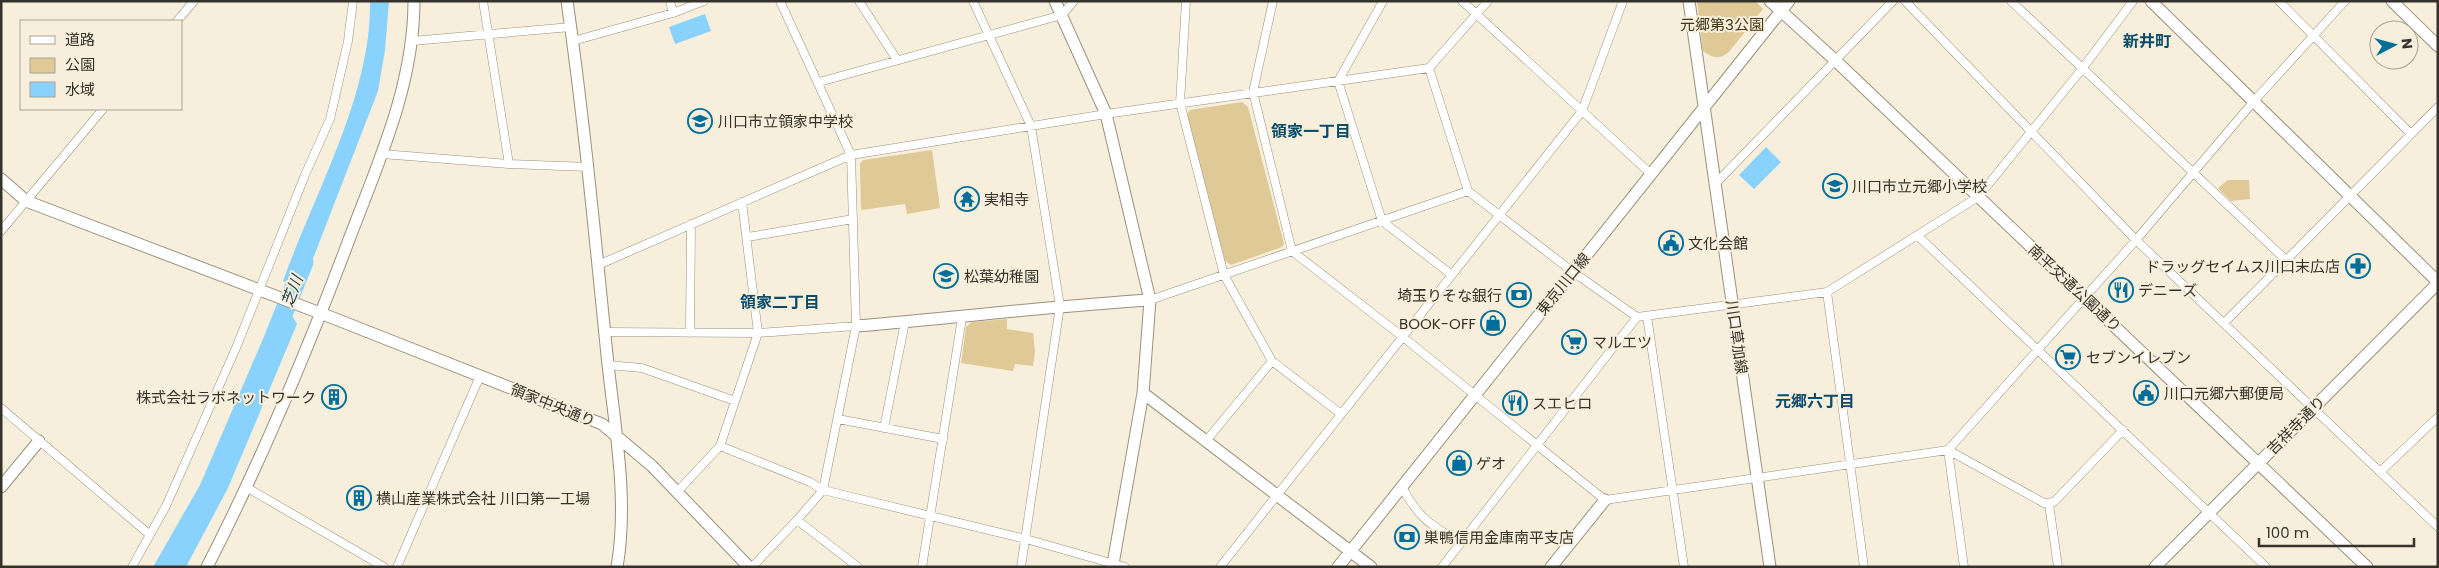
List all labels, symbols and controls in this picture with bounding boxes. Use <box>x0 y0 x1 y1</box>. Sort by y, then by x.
park label: 元郷第3公園 <box>1680 14 1764 35</box>
legend <box>20 20 182 110</box>
north arrow <box>2369 20 2419 70</box>
text: 道路 <box>65 29 95 50</box>
district label: 新井町 <box>2123 30 2171 53</box>
text: N <box>2396 37 2417 50</box>
text: 公園 <box>65 54 95 75</box>
text: 水域 <box>65 79 95 100</box>
school or university icon: 川口市立領家中学校 <box>687 108 713 134</box>
place label: 川口市立領家中学校 <box>718 111 853 132</box>
district label: 領家一丁目 <box>1271 120 1351 143</box>
school or university icon: 川口市立元郷小学校 <box>1822 173 1848 199</box>
place label: 川口市立元郷小学校 <box>1852 176 1987 197</box>
temple icon: 実相寺 <box>954 186 980 212</box>
place label: 実相寺 <box>984 189 1029 210</box>
public building icon: 文化会館 <box>1658 230 1684 256</box>
place label: 文化会館 <box>1688 233 1748 254</box>
street label: 南平交通公園通り <box>2024 239 2126 337</box>
street label: 東京川口線 <box>1531 248 1595 320</box>
pharmacy icon: ドラッグセイムス川口末広店 <box>2345 253 2371 279</box>
place label: ドラッグセイムス川口末広店 <box>2145 256 2340 277</box>
school or university icon: 松葉幼稚園 <box>933 263 959 289</box>
place label: 松葉幼稚園 <box>964 266 1039 287</box>
water label: 芝川 <box>276 270 309 310</box>
restaurant icon: デニーズ <box>2108 277 2134 303</box>
place label: デニーズ <box>2138 280 2197 301</box>
bank icon: 埼玉りそな銀行 <box>1506 282 1532 308</box>
place label: 埼玉りそな銀行 <box>1397 285 1502 306</box>
district label: 領家二丁目 <box>740 291 820 314</box>
street label: 川口草加線 <box>1721 298 1753 376</box>
shop icon: BOOK-OFF <box>1480 310 1506 336</box>
place label: BOOK-OFF <box>1399 313 1476 334</box>
supermarket icon: マルエツ <box>1561 329 1587 355</box>
place label: マルエツ <box>1592 332 1652 353</box>
supermarket icon: セブンイレブン <box>2055 344 2081 370</box>
place label: セブンイレブン <box>2086 347 2191 368</box>
street label: 領家中央通り <box>507 378 599 432</box>
public building icon: 川口元郷六郵便局 <box>2133 380 2159 406</box>
place label: 川口元郷六郵便局 <box>2164 383 2284 404</box>
building icon: 株式会社ラボネットワーク <box>321 384 347 410</box>
place label: 株式会社ラボネットワーク <box>136 387 316 408</box>
restaurant icon: スエヒロ <box>1502 390 1528 416</box>
district label: 元郷六丁目 <box>1775 390 1855 413</box>
street label: 吉祥寺通り <box>2262 391 2330 459</box>
place label: スエヒロ <box>1532 393 1592 414</box>
shop icon: ゲオ <box>1446 450 1472 476</box>
place label: ゲオ <box>1476 453 1506 474</box>
building icon: 横山産業株式会社 川口第一工場 <box>346 485 372 511</box>
place label: 横山産業株式会社 川口第一工場 <box>376 488 590 509</box>
scale bar <box>2259 516 2414 548</box>
text: 100 m <box>2266 522 2309 543</box>
bank icon: 巣鴨信用金庫南平支店 <box>1394 524 1420 550</box>
place label: 巣鴨信用金庫南平支店 <box>1424 527 1574 548</box>

